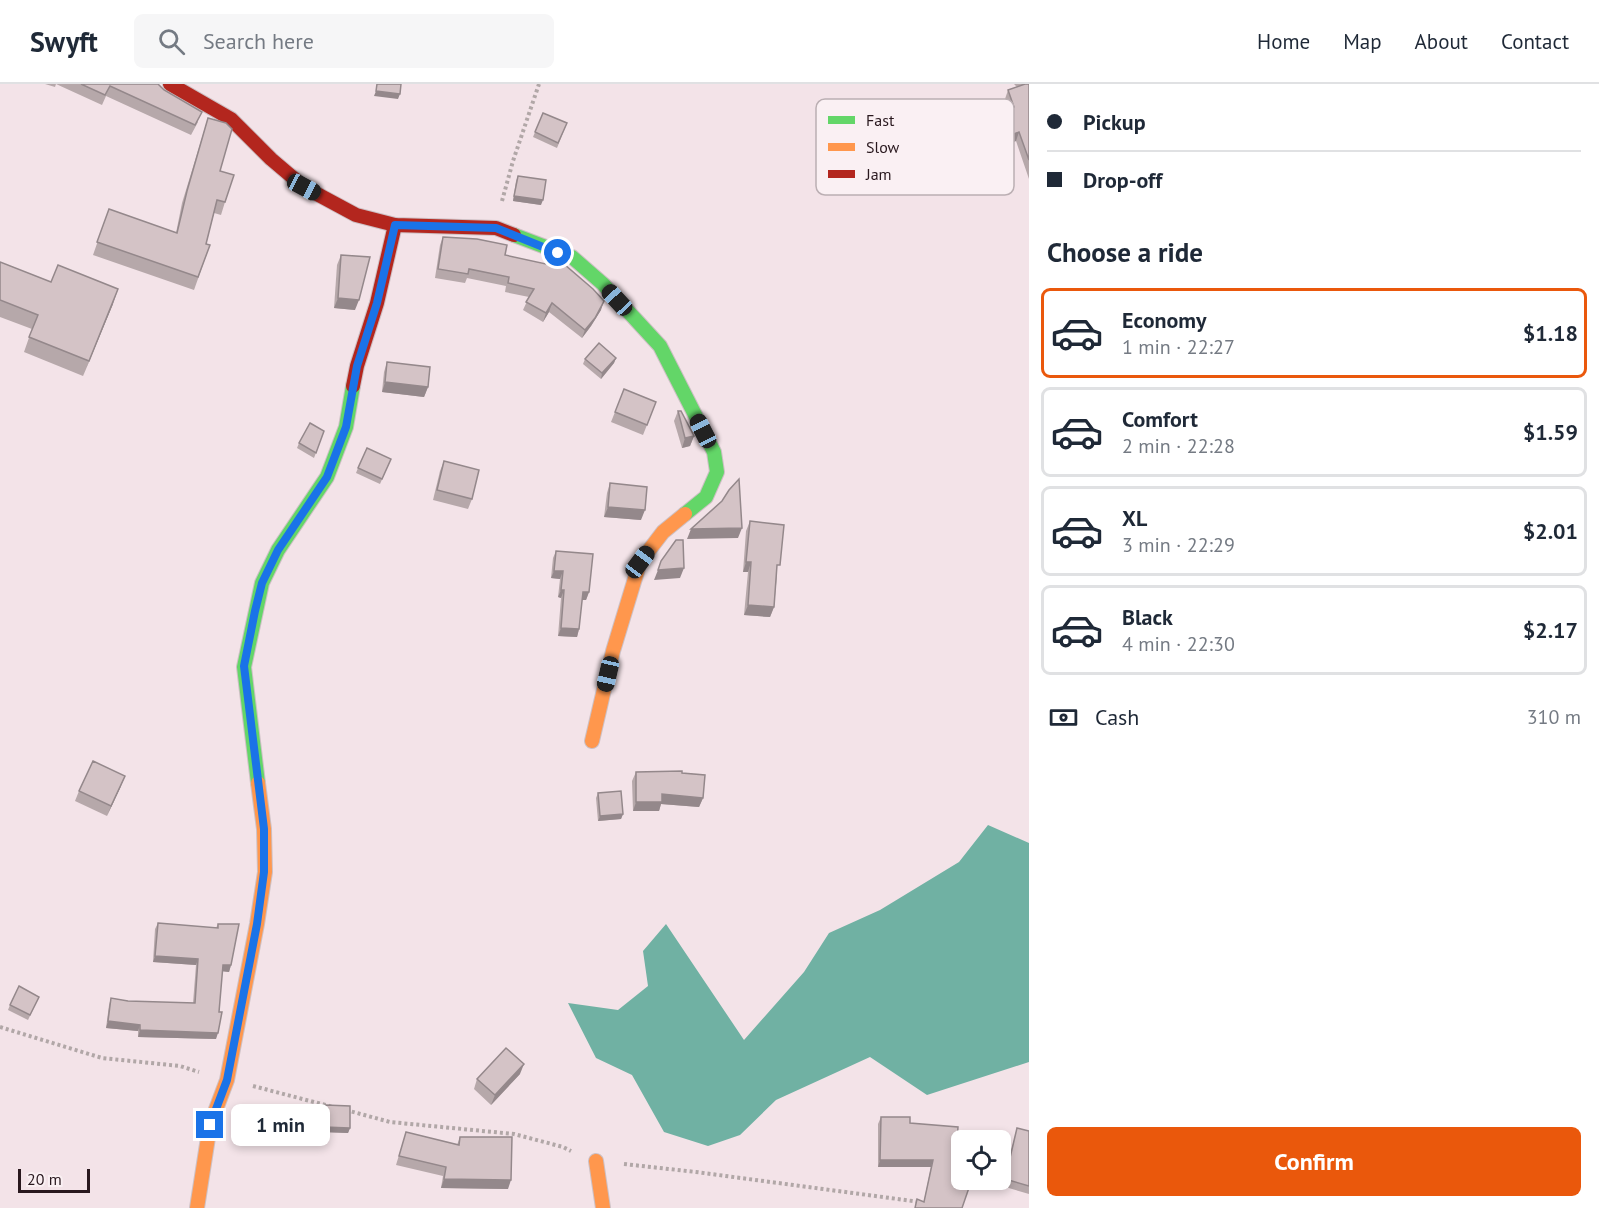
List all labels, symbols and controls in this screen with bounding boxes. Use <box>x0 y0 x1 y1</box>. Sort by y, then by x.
search box <box>134 14 554 68</box>
text: Swyft <box>30 23 98 60</box>
icon: search <box>155 25 188 58</box>
text: Search here <box>203 27 314 55</box>
text: Home <box>1257 28 1310 55</box>
text: Map <box>1343 28 1382 55</box>
text: About <box>1415 28 1468 55</box>
text: Contact <box>1501 28 1569 55</box>
legend <box>816 99 1014 195</box>
text: Pickup <box>1083 108 1146 136</box>
text: Fast <box>866 110 895 130</box>
text: Slow <box>866 137 900 157</box>
text: Jam <box>865 164 892 184</box>
text: Drop-off <box>1083 166 1162 194</box>
car <box>284 171 324 203</box>
text: Choose a ride <box>1047 235 1203 269</box>
route start <box>544 239 571 266</box>
car <box>598 281 636 319</box>
icon: car <box>1050 306 1104 360</box>
text: Economy <box>1122 306 1206 334</box>
text: $1.18 <box>1523 319 1578 347</box>
text: 1 min · 22:27 <box>1122 334 1235 360</box>
icon: car <box>1050 405 1104 459</box>
text: Comfort <box>1122 405 1198 433</box>
car <box>687 411 719 451</box>
text: $1.59 <box>1523 418 1578 446</box>
text: 2 min · 22:28 <box>1122 433 1235 459</box>
icon: car <box>1050 504 1104 558</box>
text: XL <box>1122 504 1147 532</box>
text: $2.01 <box>1523 517 1578 545</box>
text: 3 min · 22:29 <box>1122 532 1235 558</box>
car <box>622 542 658 582</box>
icon: car <box>1050 603 1104 657</box>
text: Black <box>1122 603 1173 631</box>
text: $2.17 <box>1523 616 1578 644</box>
text: 4 min · 22:30 <box>1122 631 1235 657</box>
car <box>595 654 621 694</box>
icon: cash <box>1047 701 1080 734</box>
text: Cash <box>1095 703 1139 731</box>
text: 310 m <box>1527 704 1581 730</box>
callout: 1 min <box>231 1104 330 1146</box>
route end <box>196 1111 223 1138</box>
text: 1 min <box>256 1112 305 1138</box>
button: Confirm <box>1047 1127 1581 1196</box>
map controls <box>951 1130 1011 1190</box>
button: locate <box>951 1130 1011 1190</box>
scale bar <box>18 1166 90 1194</box>
text: 20 m <box>27 1169 62 1189</box>

